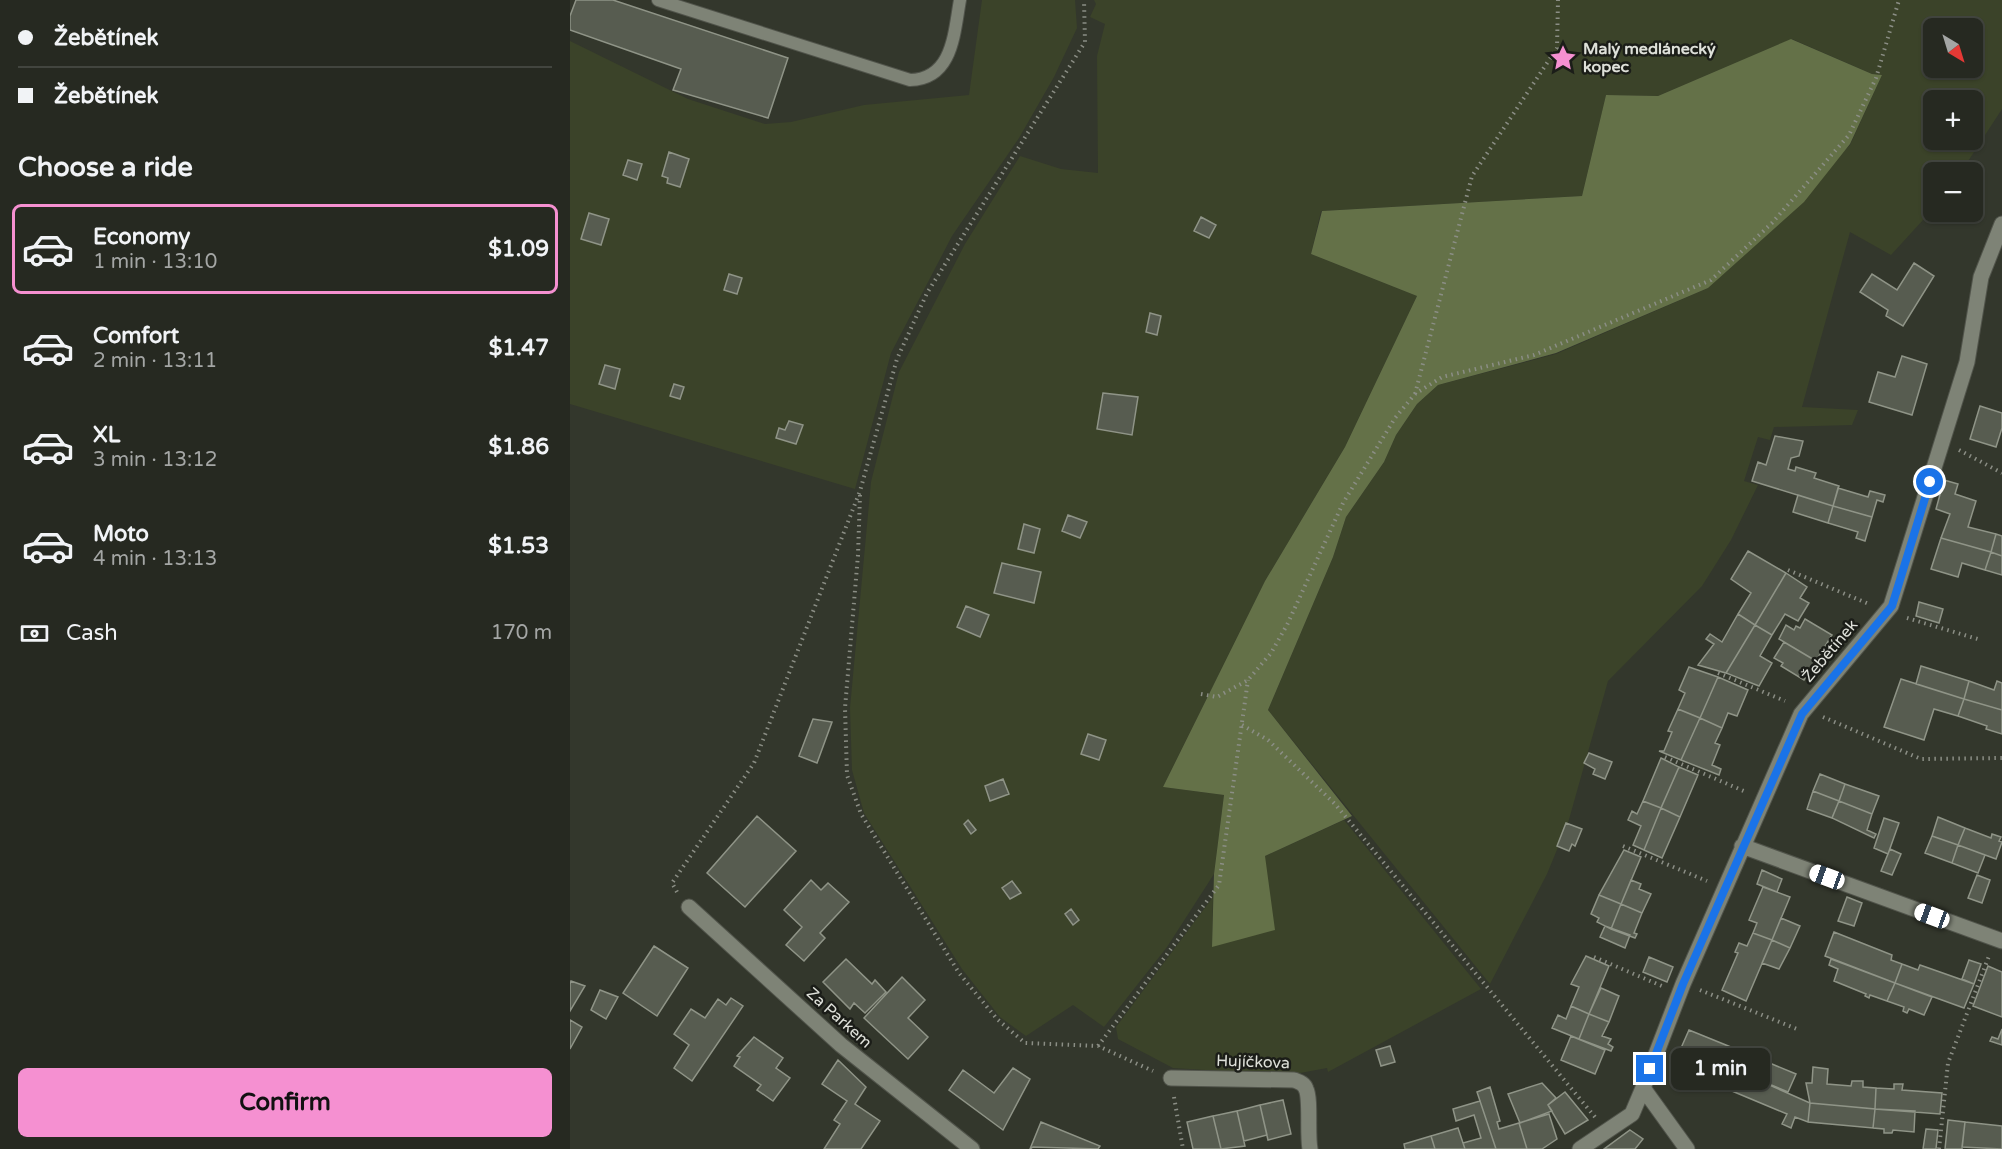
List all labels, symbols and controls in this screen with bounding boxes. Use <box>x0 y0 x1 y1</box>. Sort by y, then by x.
north arrow <box>1923 18 1983 78</box>
map controls <box>1923 18 1983 222</box>
text: Žebětínek <box>54 25 159 51</box>
place label: Malý medlánecký kopec <box>1583 39 1716 77</box>
place icon: Malý medlánecký kopec <box>1548 43 1578 73</box>
text: Žebětínek <box>54 83 159 109</box>
button: + <box>1923 90 1983 150</box>
text: Choose a ride <box>18 151 193 184</box>
button: − <box>1923 162 1983 222</box>
icon: car <box>21 222 75 276</box>
text: Economy <box>93 224 190 250</box>
text: $1.09 <box>488 236 549 262</box>
text: 1 min · 13:10 <box>93 250 217 274</box>
icon: car <box>21 321 75 375</box>
text: Comfort <box>93 323 179 349</box>
text: $1.47 <box>489 335 549 361</box>
text: 2 min · 13:11 <box>93 349 217 373</box>
icon: car <box>21 420 75 474</box>
text: XL <box>93 422 120 448</box>
text: $1.86 <box>488 434 549 460</box>
text: 3 min · 13:12 <box>93 448 217 472</box>
route start <box>1916 468 1943 495</box>
icon: car <box>21 519 75 573</box>
text: Moto <box>93 521 149 547</box>
text: $1.53 <box>488 533 549 559</box>
text: 4 min · 13:13 <box>93 547 217 571</box>
street label: Žebětínek <box>1798 615 1862 687</box>
icon: cash <box>18 617 51 650</box>
text: Cash <box>66 620 118 646</box>
text: 170 m <box>491 621 552 645</box>
car <box>1807 862 1847 892</box>
car <box>1912 901 1952 931</box>
street label: Za Parkem <box>802 983 876 1053</box>
callout: 1 min <box>1671 1048 1770 1090</box>
street label: Hujíčkova <box>1216 1051 1290 1073</box>
route end <box>1636 1055 1663 1082</box>
text: 1 min <box>1694 1057 1747 1081</box>
button: Confirm <box>18 1068 552 1137</box>

